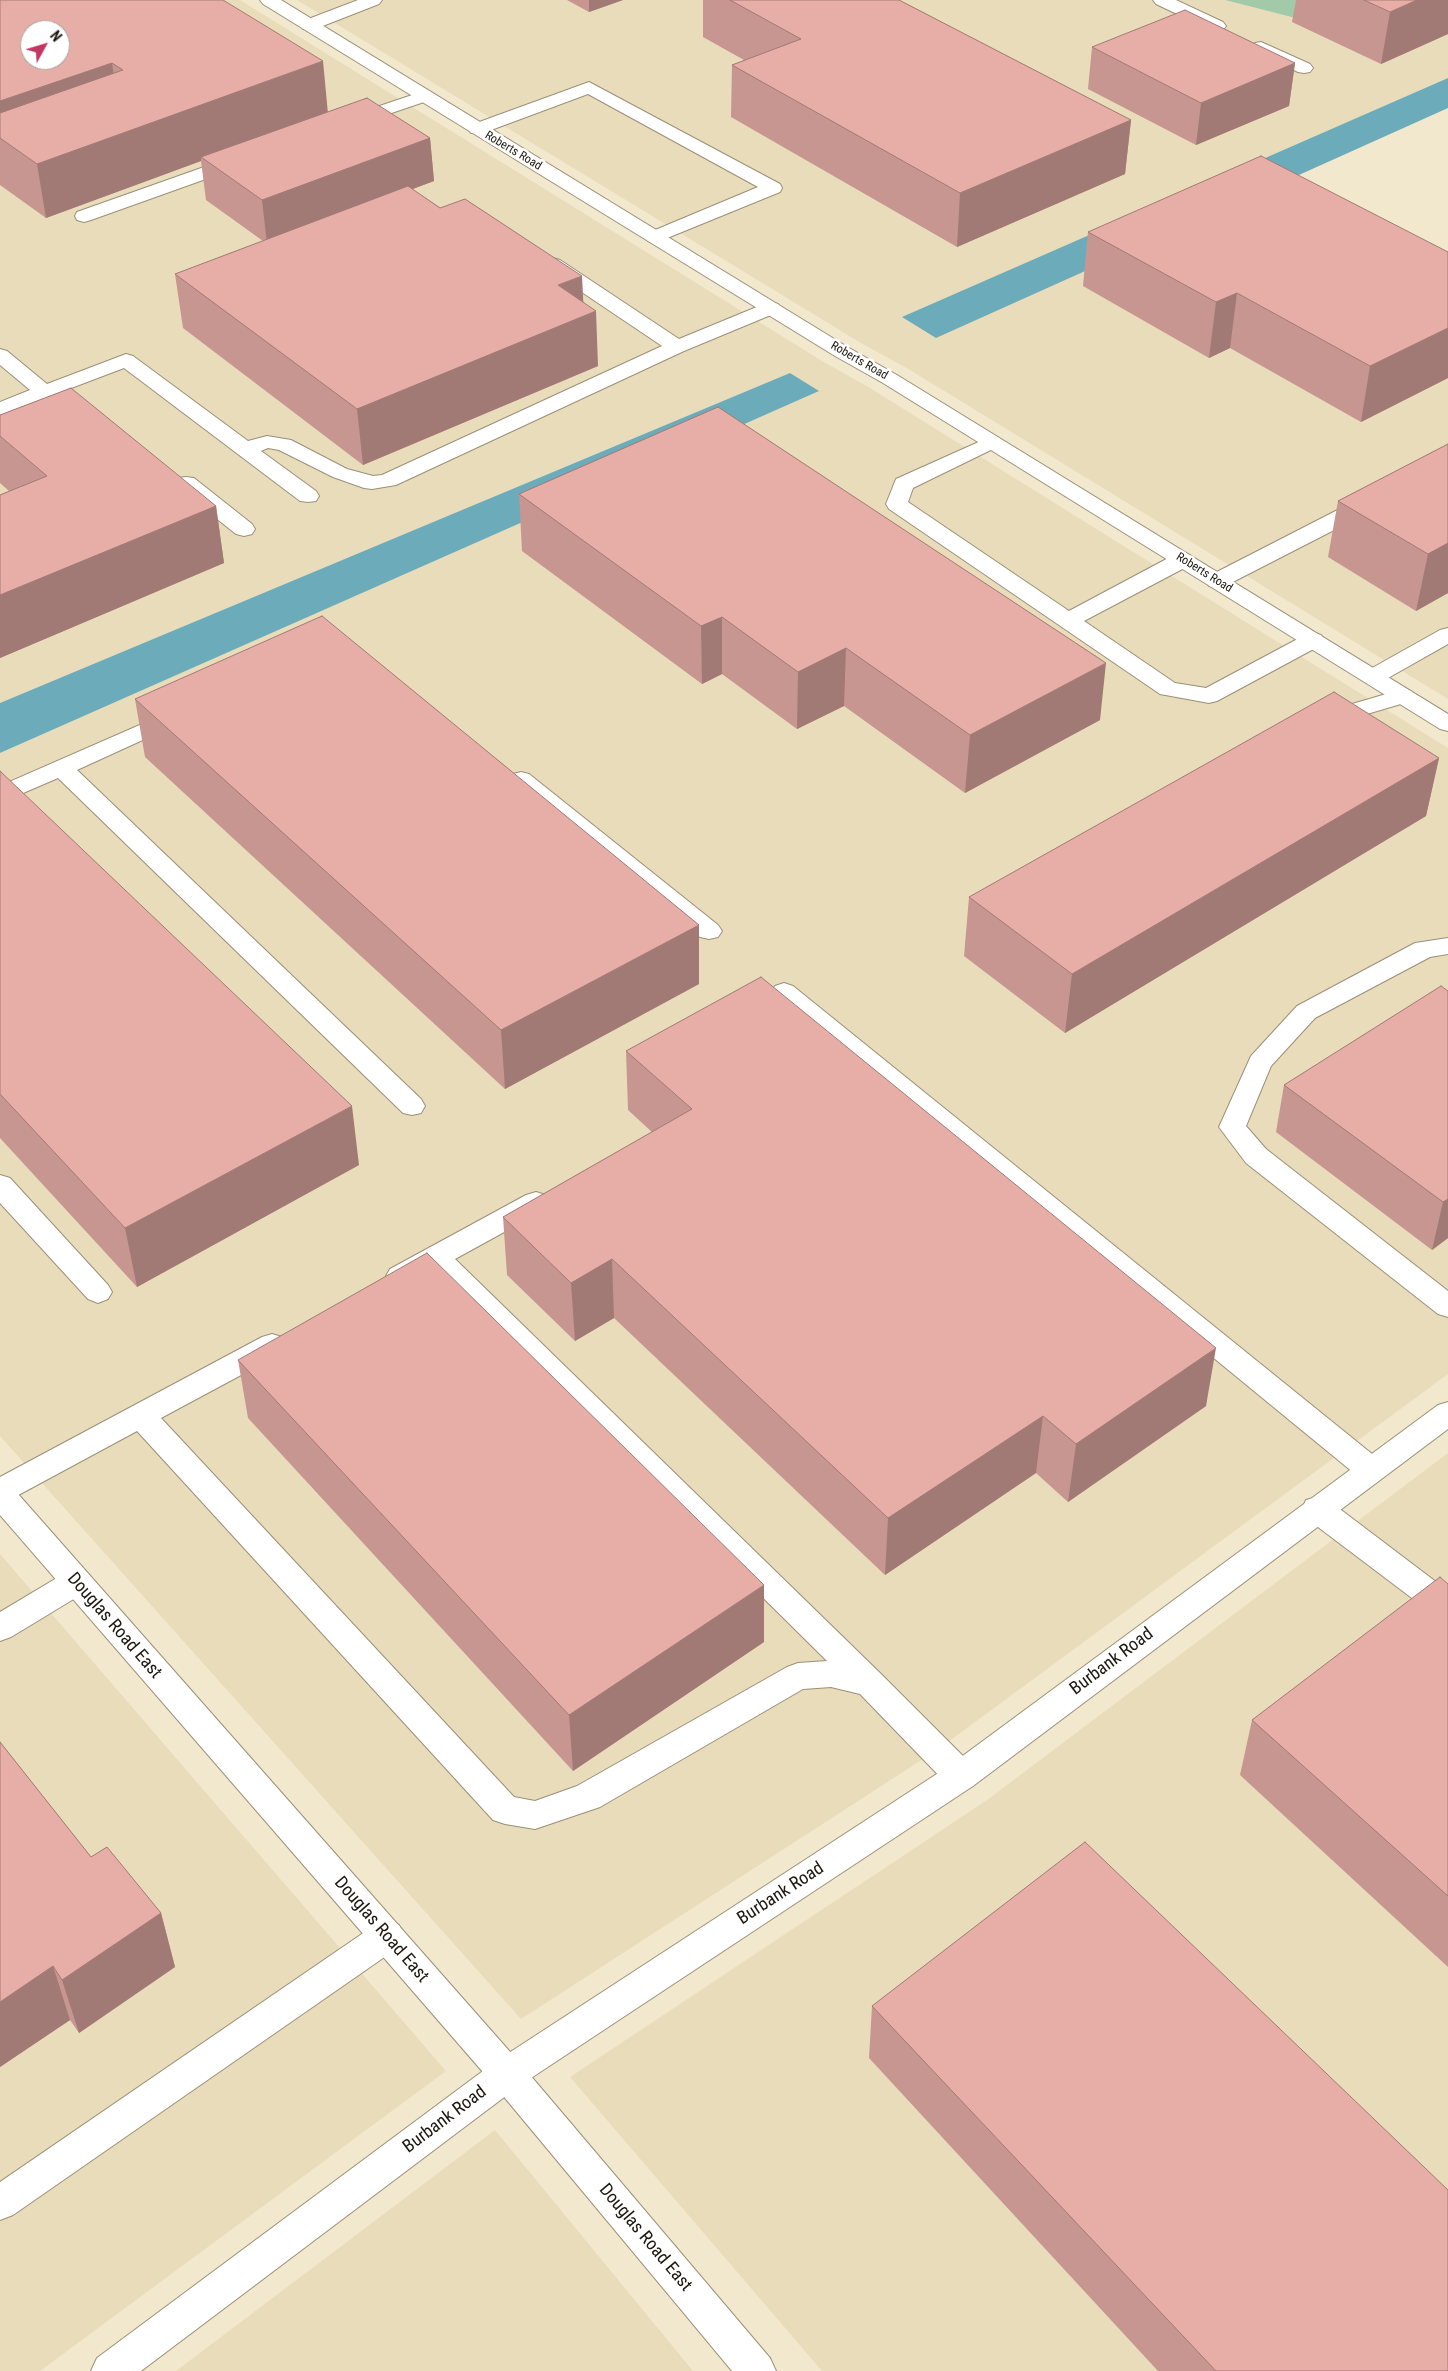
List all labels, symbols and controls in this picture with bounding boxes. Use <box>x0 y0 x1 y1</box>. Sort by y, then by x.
north arrow <box>20 20 70 70</box>
text: N <box>47 28 65 45</box>
street label: Roberts Road <box>482 128 544 174</box>
street label: Roberts Road <box>828 339 890 383</box>
street label: Roberts Road <box>1173 550 1235 596</box>
street label: Douglas Road East <box>62 1569 166 1683</box>
street label: Burbank Road <box>1066 1624 1158 1700</box>
street label: Burbank Road <box>734 1858 828 1930</box>
street label: Douglas Road East <box>329 1873 433 1987</box>
street label: Burbank Road <box>399 2082 491 2158</box>
street label: Douglas Road East <box>594 2180 696 2296</box>

